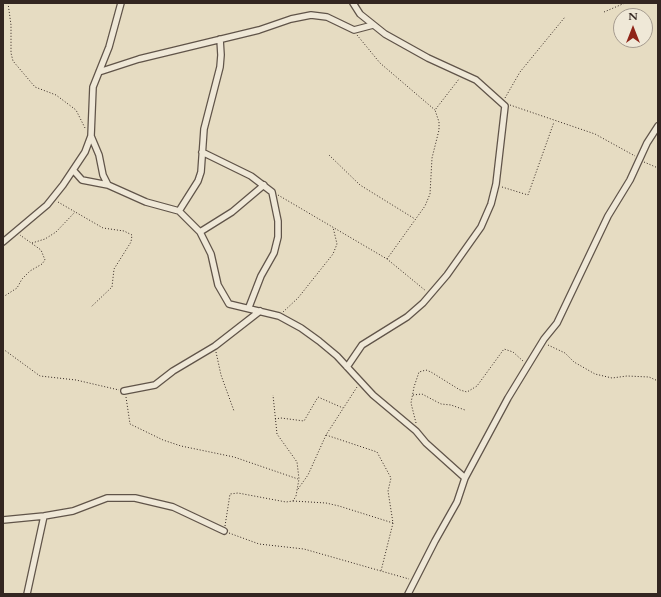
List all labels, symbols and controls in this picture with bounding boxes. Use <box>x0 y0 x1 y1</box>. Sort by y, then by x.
north arrow <box>613 8 653 48</box>
text: N <box>628 9 638 24</box>

